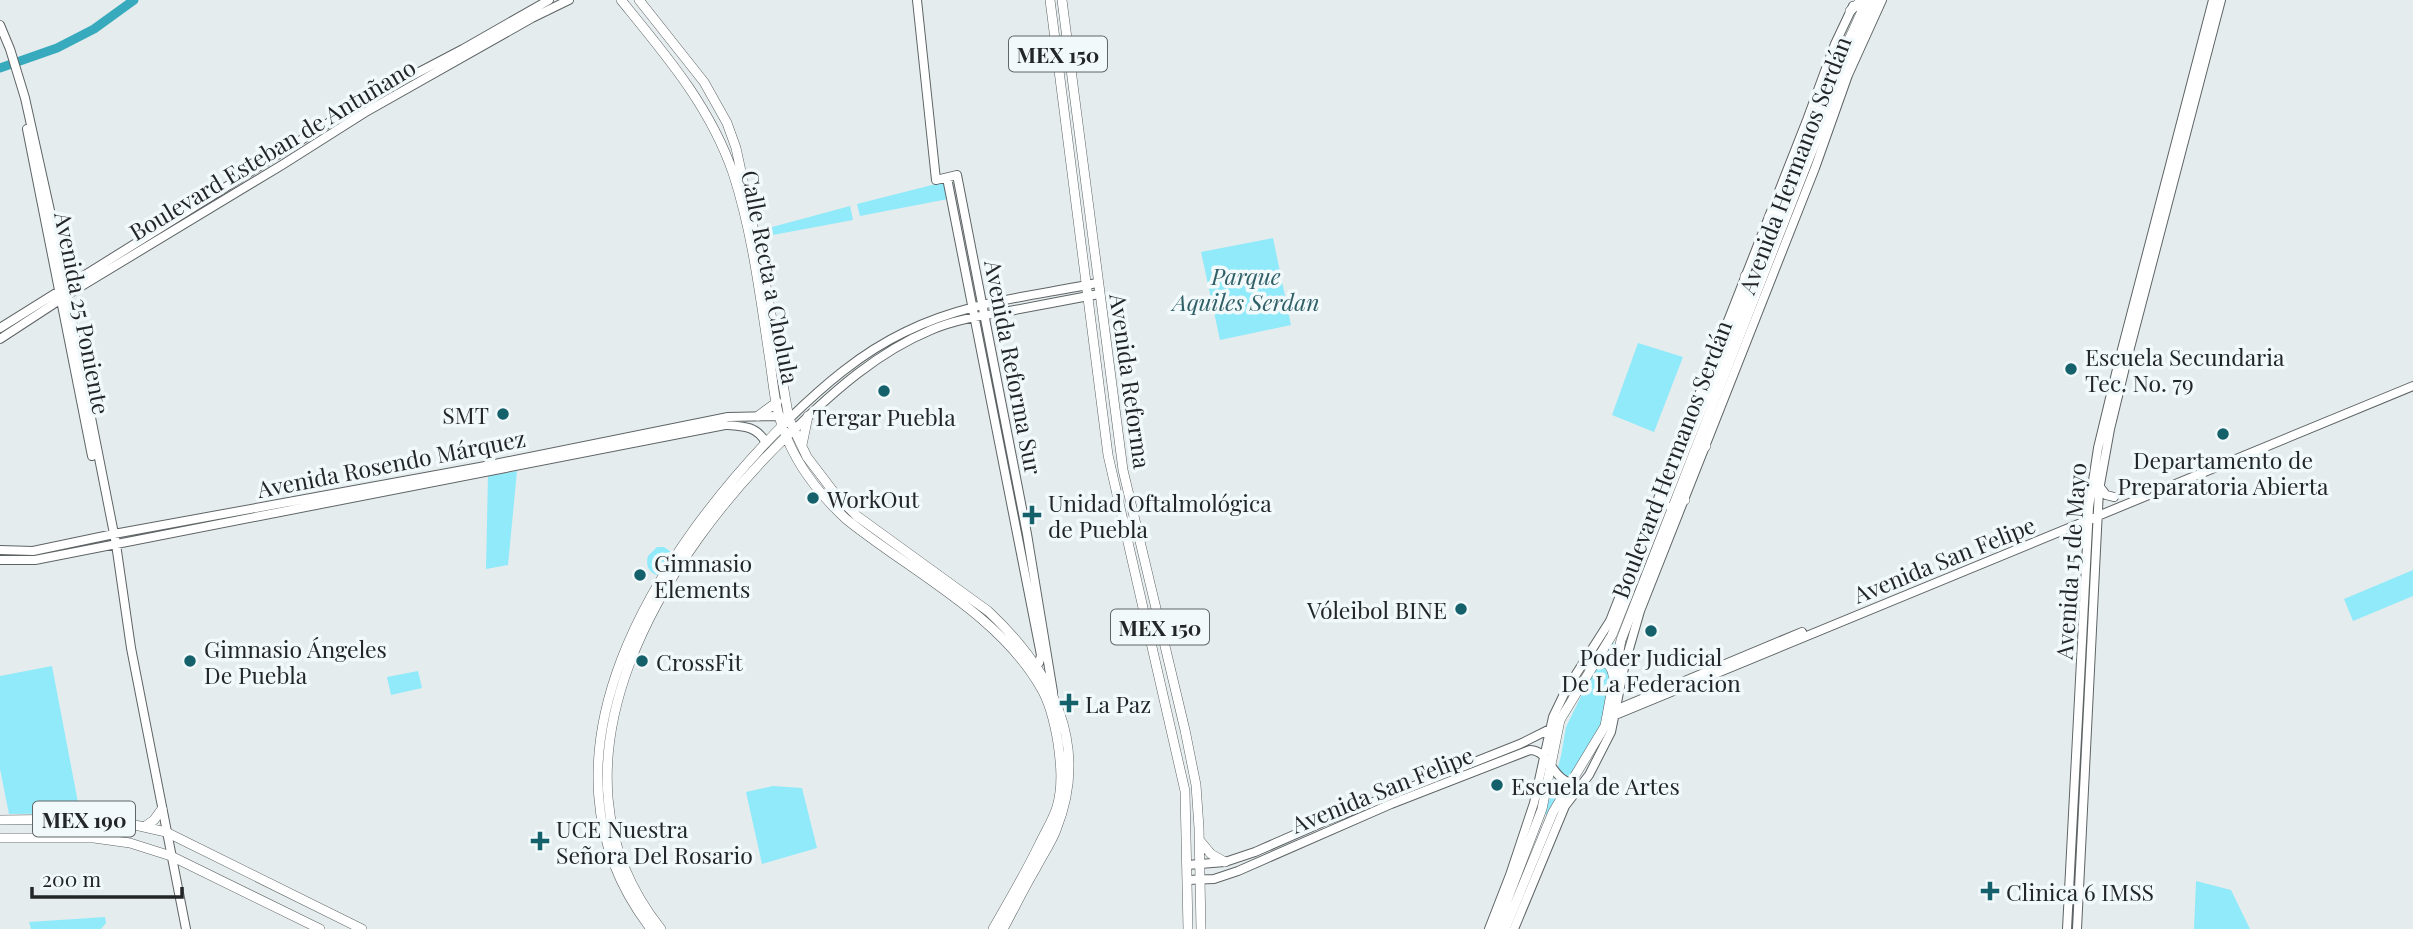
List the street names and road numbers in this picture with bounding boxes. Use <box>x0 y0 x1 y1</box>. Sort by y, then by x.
street label: Avenida Hermanos Serdán <box>1730 32 1858 299</box>
road number: MEX 150 <box>1009 36 1107 72</box>
street label: Boulevard Esteban de Antuñano <box>123 51 421 247</box>
street label: Calle Recta a Cholula <box>735 168 807 387</box>
street label: Avenida 25 Poniente <box>48 208 118 417</box>
street label: Avenida Reforma Sur <box>978 256 1050 477</box>
street label: Avenida Reforma <box>1103 291 1159 471</box>
street label: Boulevard Hermanos Serdán <box>1604 315 1738 602</box>
street label: Avenida Rosendo Márquez <box>253 422 528 504</box>
street label: Avenida 15 de Mayo <box>2048 462 2092 661</box>
street label: Avenida San Felipe <box>1847 508 2040 610</box>
road number: MEX 150 <box>1111 610 1209 644</box>
street label: Avenida San Felipe <box>1285 738 1478 840</box>
road number: MEX 190 <box>33 802 135 836</box>

